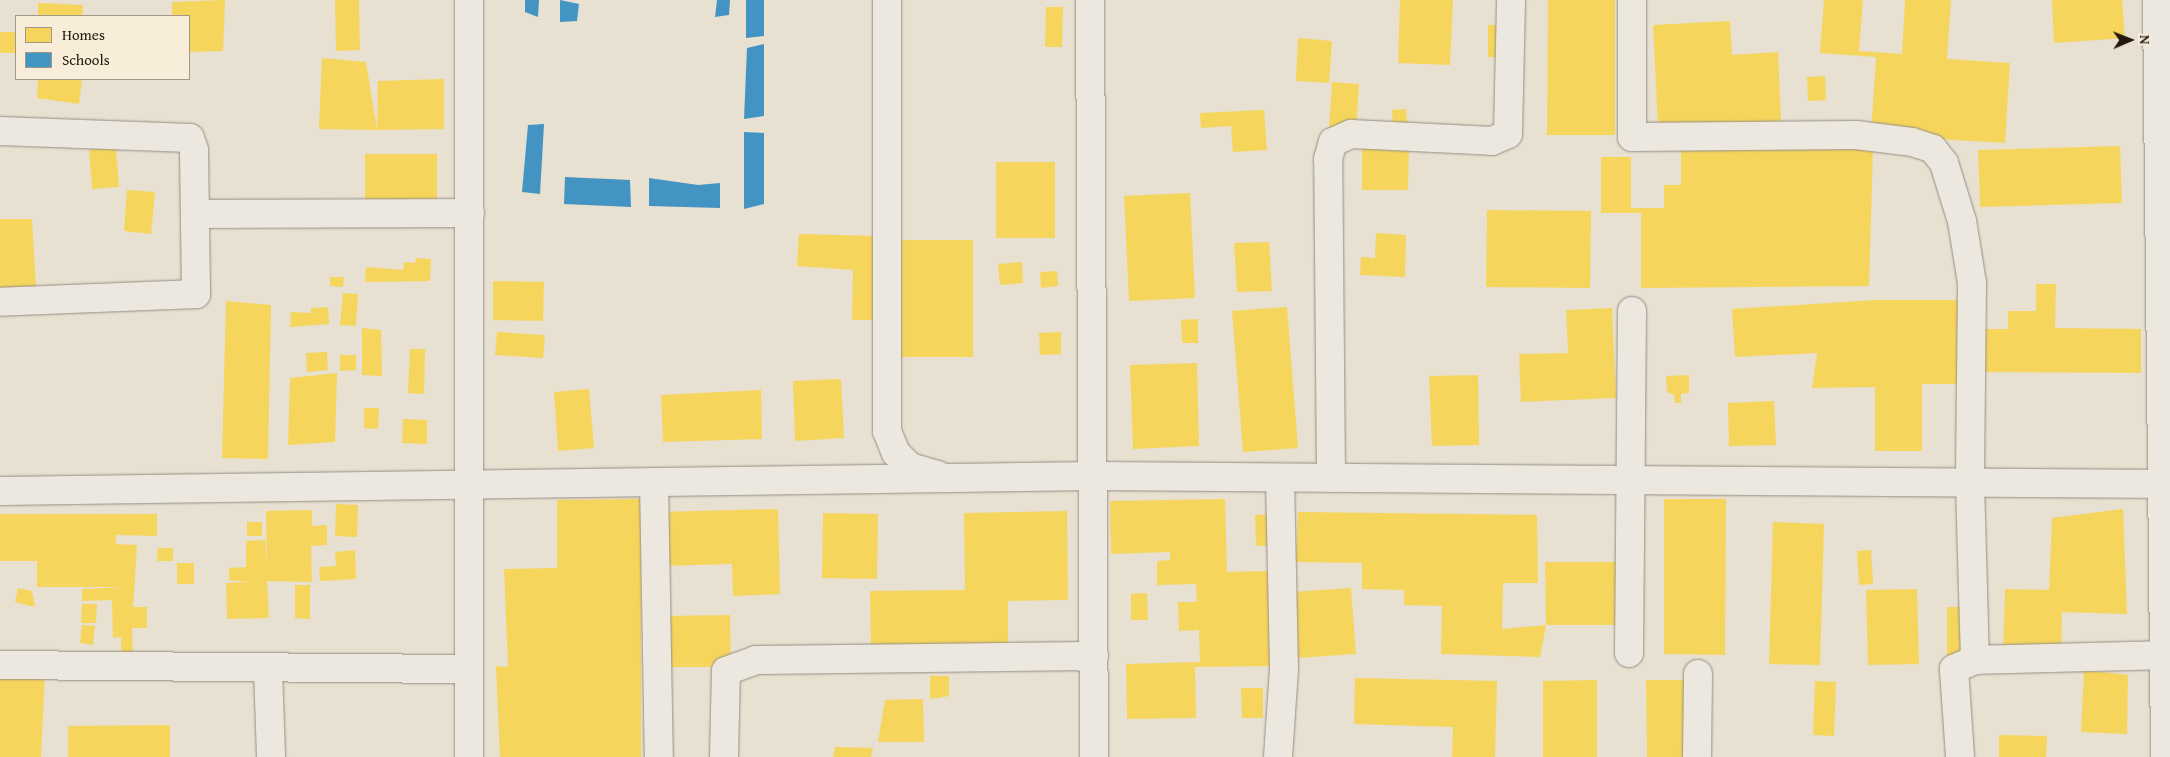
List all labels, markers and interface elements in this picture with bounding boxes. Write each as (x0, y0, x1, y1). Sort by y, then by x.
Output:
legend (15, 15, 190, 80)
north arrow (2105, 15, 2155, 65)
text: Homes (62, 24, 105, 45)
text: N (2135, 35, 2155, 45)
text: Schools (62, 49, 110, 70)

